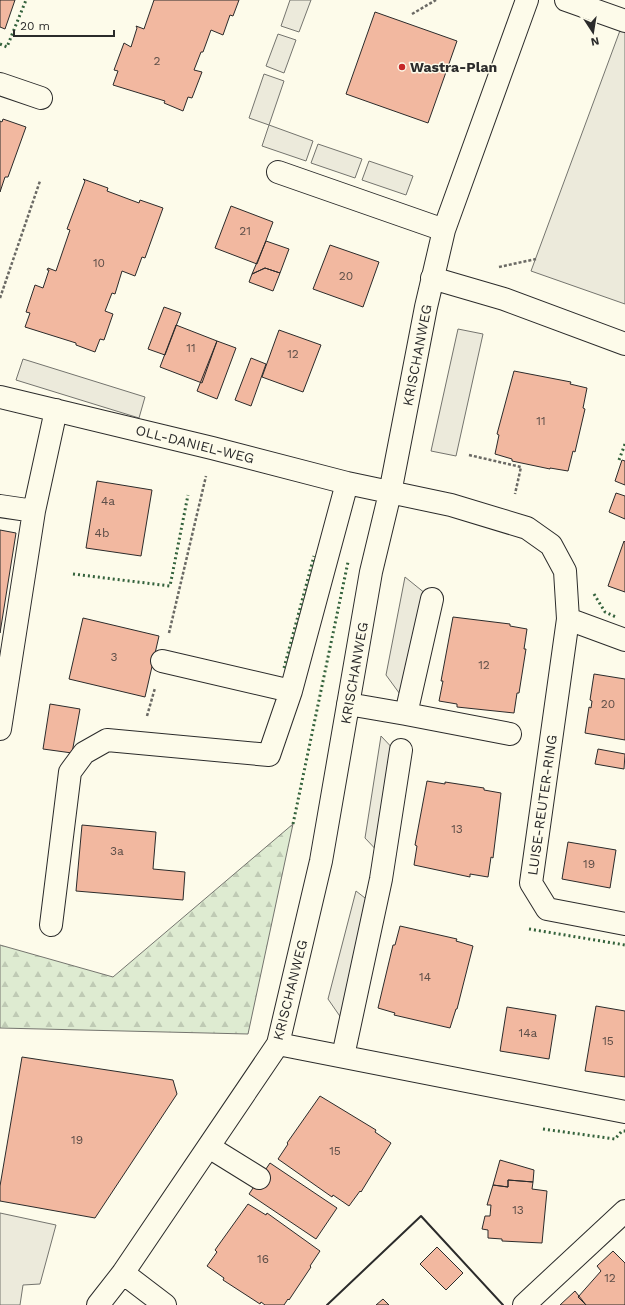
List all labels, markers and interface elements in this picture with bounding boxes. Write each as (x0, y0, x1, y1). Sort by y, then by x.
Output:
scale bar (14, 12, 114, 38)
north arrow (573, 12, 613, 52)
text: 20 m (20, 19, 50, 33)
text: N (590, 34, 600, 48)
house number: 2 (154, 54, 161, 68)
place label: Wastra-Plan (410, 59, 497, 75)
marker: Wastra-Plan (397, 62, 407, 72)
house number: 21 (239, 224, 251, 238)
house number: 10 (93, 256, 105, 270)
house number: 20 (339, 269, 353, 283)
street label: KRISCHANWEG (399, 303, 435, 407)
house number: 11 (186, 341, 196, 355)
house number: 12 (287, 347, 299, 361)
house number: 11 (536, 414, 546, 428)
street label: OLL-DANIEL-WEG (134, 422, 256, 466)
house number: 4a (101, 494, 115, 508)
house number: 4b (95, 526, 109, 540)
street label: KRISCHANWEG (337, 621, 371, 725)
house number: 3 (111, 650, 118, 664)
house number: 12 (478, 658, 490, 672)
house number: 20 (601, 697, 615, 711)
street label: LUISE-REUTER-RING (524, 734, 560, 876)
house number: 13 (451, 822, 463, 836)
house number: 3a (110, 844, 124, 858)
house number: 19 (583, 857, 595, 871)
street label: KRISCHANWEG (270, 938, 310, 1042)
house number: 14 (419, 970, 431, 984)
house number: 14a (519, 1026, 538, 1040)
house number: 15 (602, 1034, 614, 1048)
house number: 19 (71, 1133, 83, 1147)
house number: 15 (329, 1144, 341, 1158)
house number: 13 (512, 1203, 524, 1217)
house number: 16 (257, 1252, 269, 1266)
house number: 12 (604, 1271, 616, 1285)

